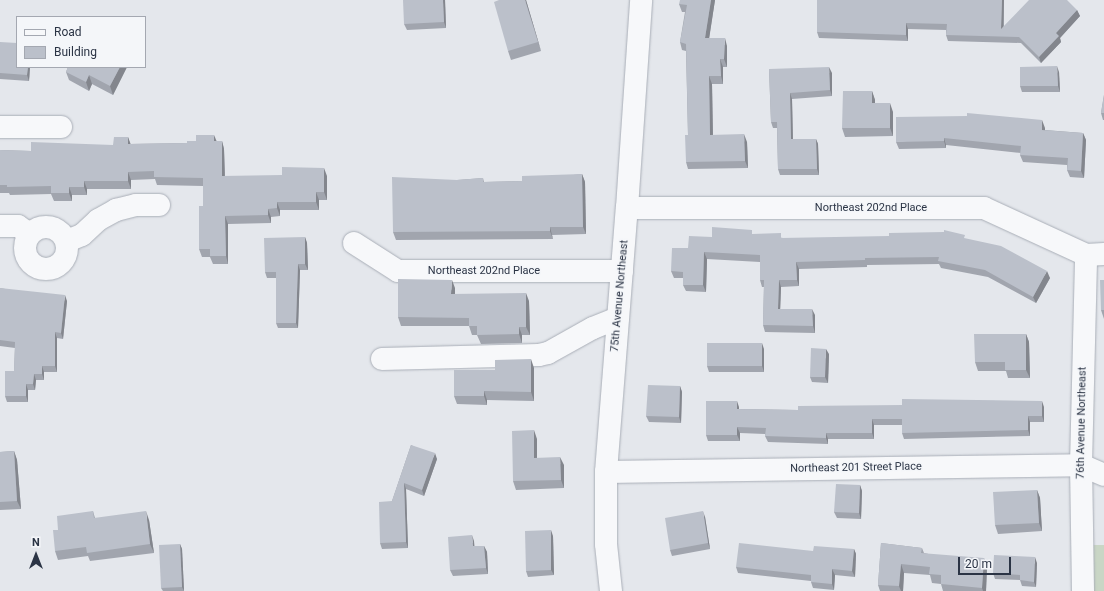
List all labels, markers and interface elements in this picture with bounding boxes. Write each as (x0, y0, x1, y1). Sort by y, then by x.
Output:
legend (16, 16, 146, 68)
text: Road (54, 25, 82, 39)
text: Building (54, 45, 97, 59)
street label: Northeast 202nd Place (815, 201, 927, 215)
street label: 75th Avenue Northeast (609, 239, 631, 353)
street label: Northeast 202nd Place (428, 264, 540, 278)
street label: 76th Avenue Northeast (1074, 367, 1090, 479)
street label: Northeast 201 Street Place (790, 460, 922, 476)
north arrow (16, 535, 56, 575)
text: N (32, 536, 40, 549)
scale bar (960, 549, 1013, 575)
text: 20 m (965, 557, 992, 571)

